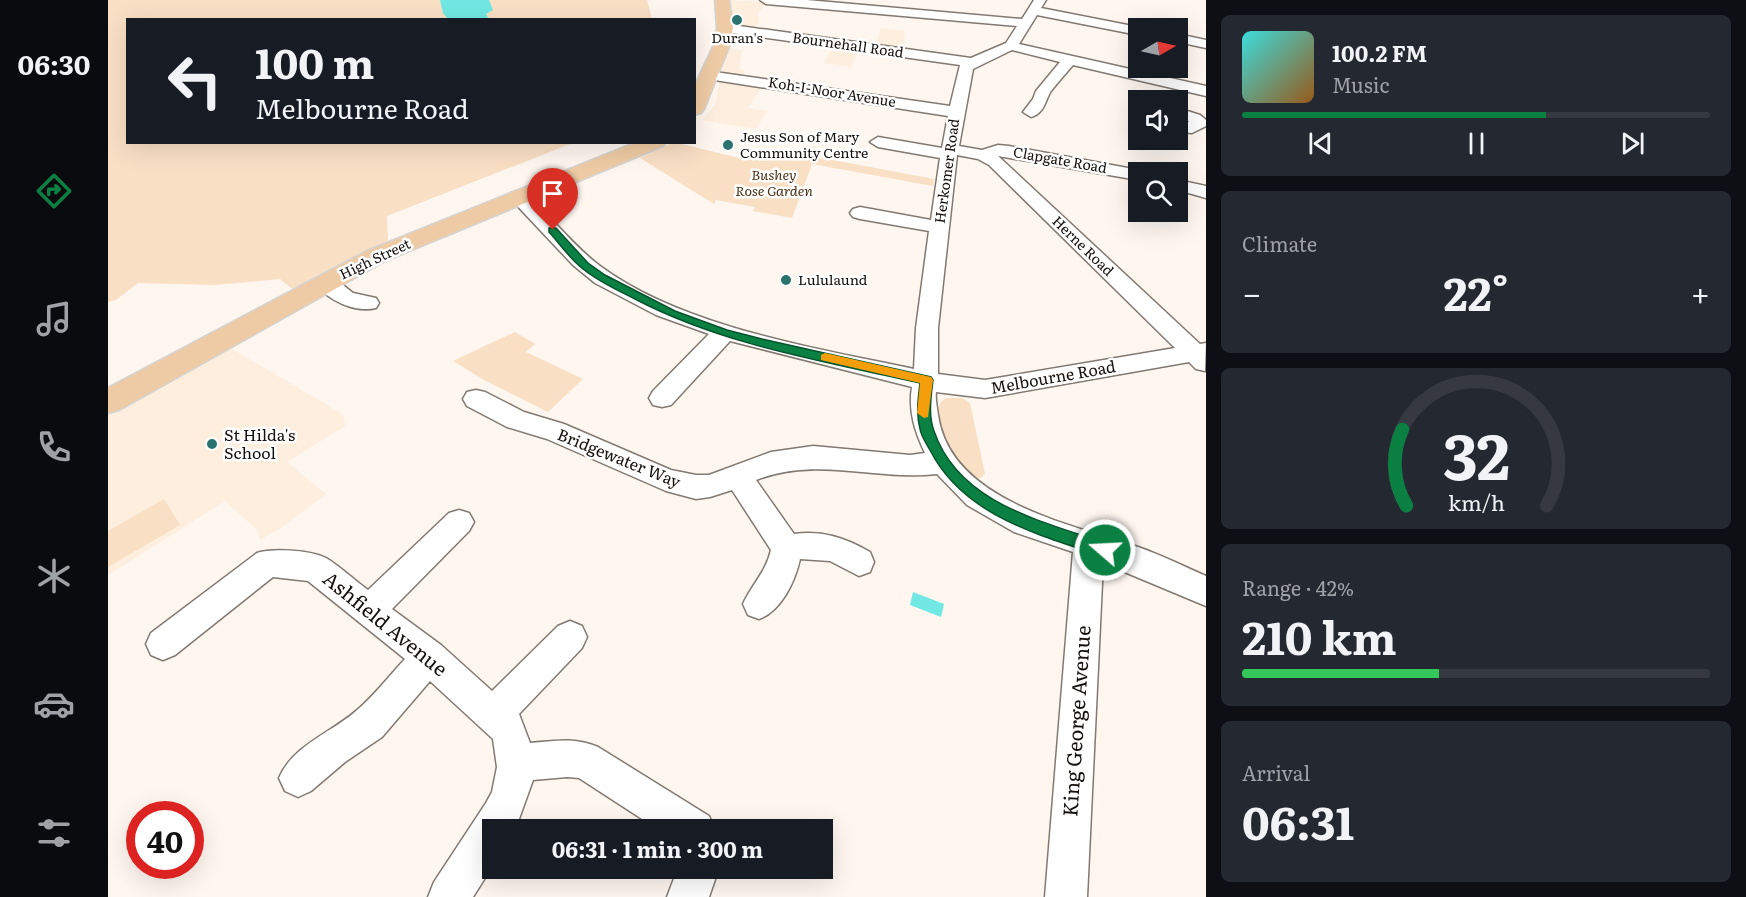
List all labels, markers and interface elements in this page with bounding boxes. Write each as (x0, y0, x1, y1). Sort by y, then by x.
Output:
marker: Duran's (730, 13, 744, 27)
north arrow (1128, 18, 1188, 78)
map controls (1128, 18, 1188, 222)
street label: Bournehall Road (791, 26, 905, 62)
place label: Duran's (711, 27, 763, 47)
text: 100 m (255, 30, 374, 92)
text: 100.2 FM (1332, 36, 1427, 69)
icon: left (156, 42, 234, 120)
text: 06:30 (18, 43, 90, 83)
text: Music (1332, 69, 1389, 99)
street label: Koh-I-Noor Avenue (767, 71, 897, 111)
text: Melbourne Road (255, 87, 469, 127)
button: sound (1128, 90, 1188, 150)
street label: Herkomer Road (929, 117, 963, 225)
place label: Jesus Son of Mary Community Centre (740, 126, 868, 162)
icon: previous (1304, 127, 1337, 160)
icon: pause (1460, 127, 1493, 160)
icon: next (1616, 127, 1649, 160)
marker: Jesus Son of Mary Community Centre (721, 138, 735, 152)
street label: Clapgate Road (1012, 141, 1109, 177)
button: search (1128, 162, 1188, 222)
park label: Bushey Rose Garden (735, 164, 813, 200)
pin (527, 168, 578, 230)
icon: directions (33, 170, 75, 212)
icon: arrive (536, 177, 569, 210)
street label: Herne Road (1048, 211, 1119, 280)
text: Climate (1242, 228, 1317, 258)
street label: High Street (336, 233, 414, 283)
text: 22° (1443, 258, 1509, 325)
text: − (1242, 267, 1261, 316)
text: + (1691, 267, 1710, 316)
place label: Lululaund (798, 269, 868, 289)
marker: Lululaund (779, 273, 793, 287)
icon: music (33, 298, 75, 340)
street label: Melbourne Road (988, 353, 1117, 399)
text: 32 (1442, 407, 1510, 499)
street label: Bridgewater Way (554, 421, 685, 493)
place label: St Hilda's School (224, 422, 295, 464)
icon: phone (33, 426, 75, 468)
marker: St Hilda's School (205, 437, 219, 451)
text: km/h (1447, 486, 1505, 518)
position arrow (1073, 518, 1137, 582)
icon: climate (33, 555, 75, 597)
street label: Ashfield Avenue (317, 563, 455, 682)
text: Range · 42% (1242, 572, 1354, 602)
text: 210 km (1242, 602, 1397, 669)
street label: King George Avenue (1053, 624, 1097, 818)
icon: car (33, 683, 75, 725)
text: Arrival (1242, 757, 1310, 787)
text: 06:31 (1242, 787, 1354, 854)
speed limit sign: 40 (126, 801, 204, 879)
icon: filters (33, 812, 75, 854)
text: 06:31 · 1 min · 300 m (552, 832, 763, 865)

